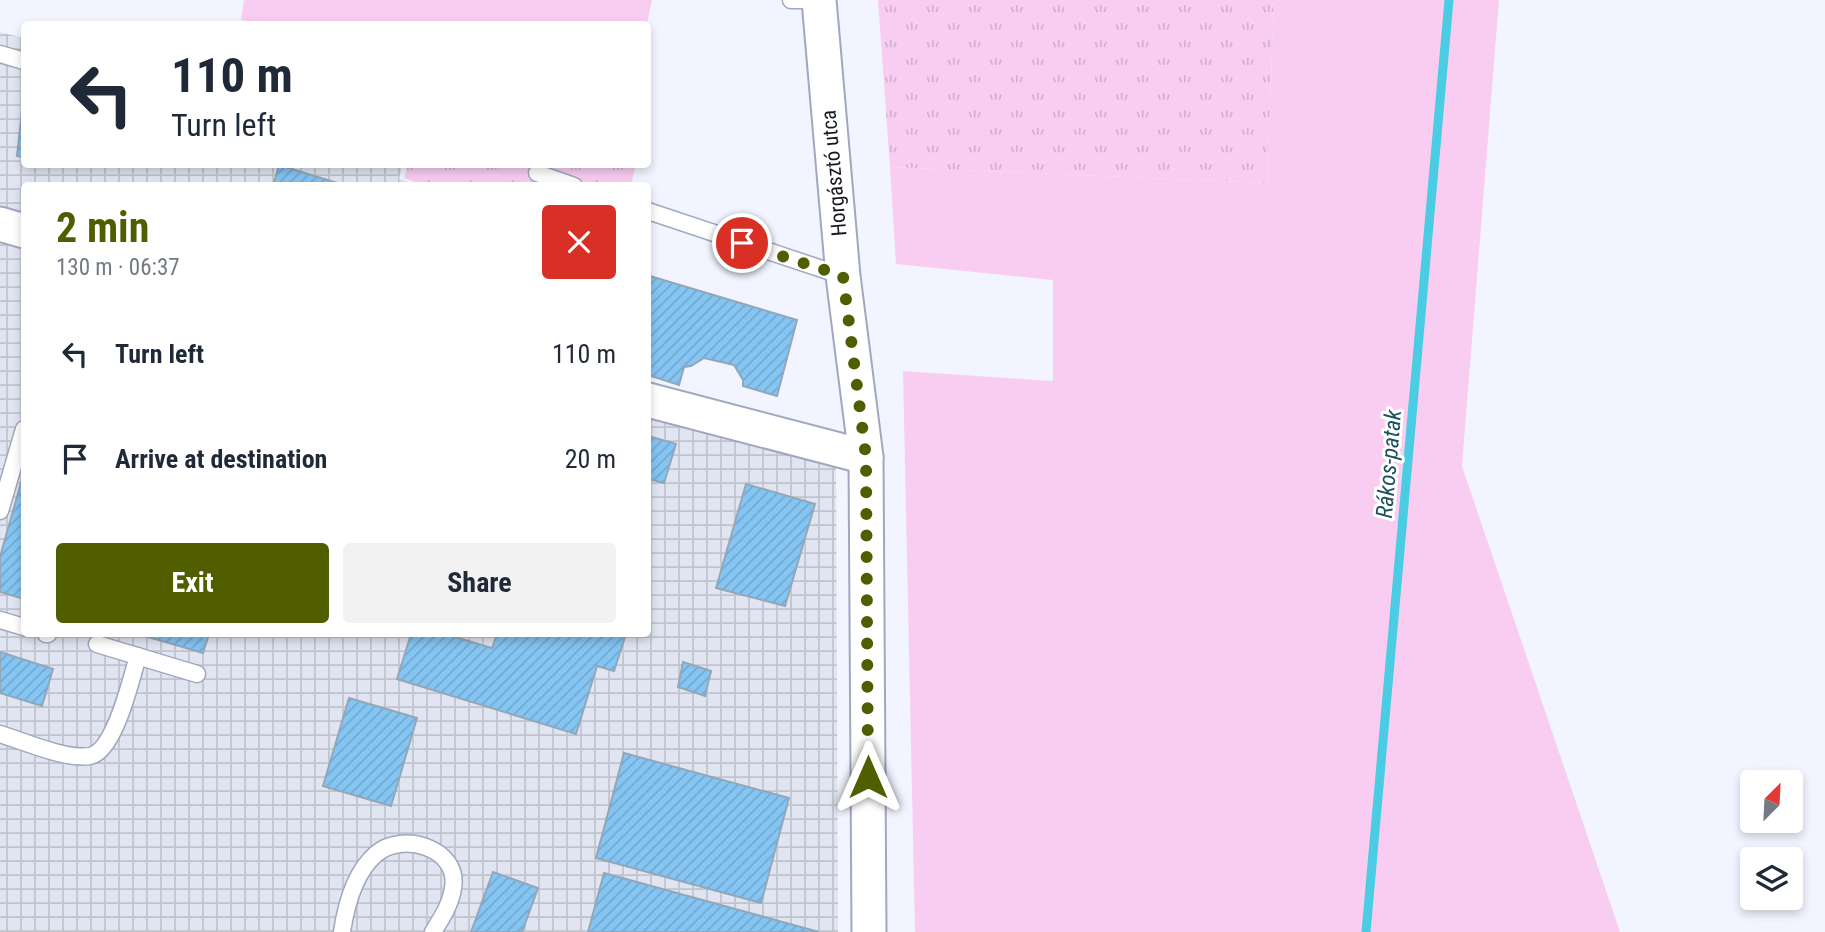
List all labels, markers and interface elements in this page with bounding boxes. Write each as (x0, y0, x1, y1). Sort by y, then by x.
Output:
text: 110 m (171, 47, 293, 104)
icon: left (56, 49, 147, 140)
text: Turn left (171, 106, 276, 144)
street label: Horgásztó utca (817, 109, 851, 237)
text: 2 min (56, 203, 149, 252)
button: close (542, 205, 616, 279)
pin (712, 213, 772, 273)
icon: arrive (723, 224, 761, 262)
text: 130 m · 06:37 (56, 254, 180, 281)
icon: left (56, 335, 94, 373)
text: Turn left (115, 339, 204, 369)
text: 110 m (552, 339, 616, 369)
water label: Rákos-patak (1371, 408, 1407, 519)
icon: arrive (56, 440, 94, 478)
text: Arrive at destination (115, 444, 327, 474)
text: 20 m (565, 444, 616, 474)
button: Exit (56, 543, 329, 623)
button: Share (343, 543, 616, 623)
position arrow (831, 740, 905, 814)
north arrow (1740, 770, 1802, 833)
map controls (1740, 770, 1803, 910)
button: layers (1740, 847, 1803, 910)

